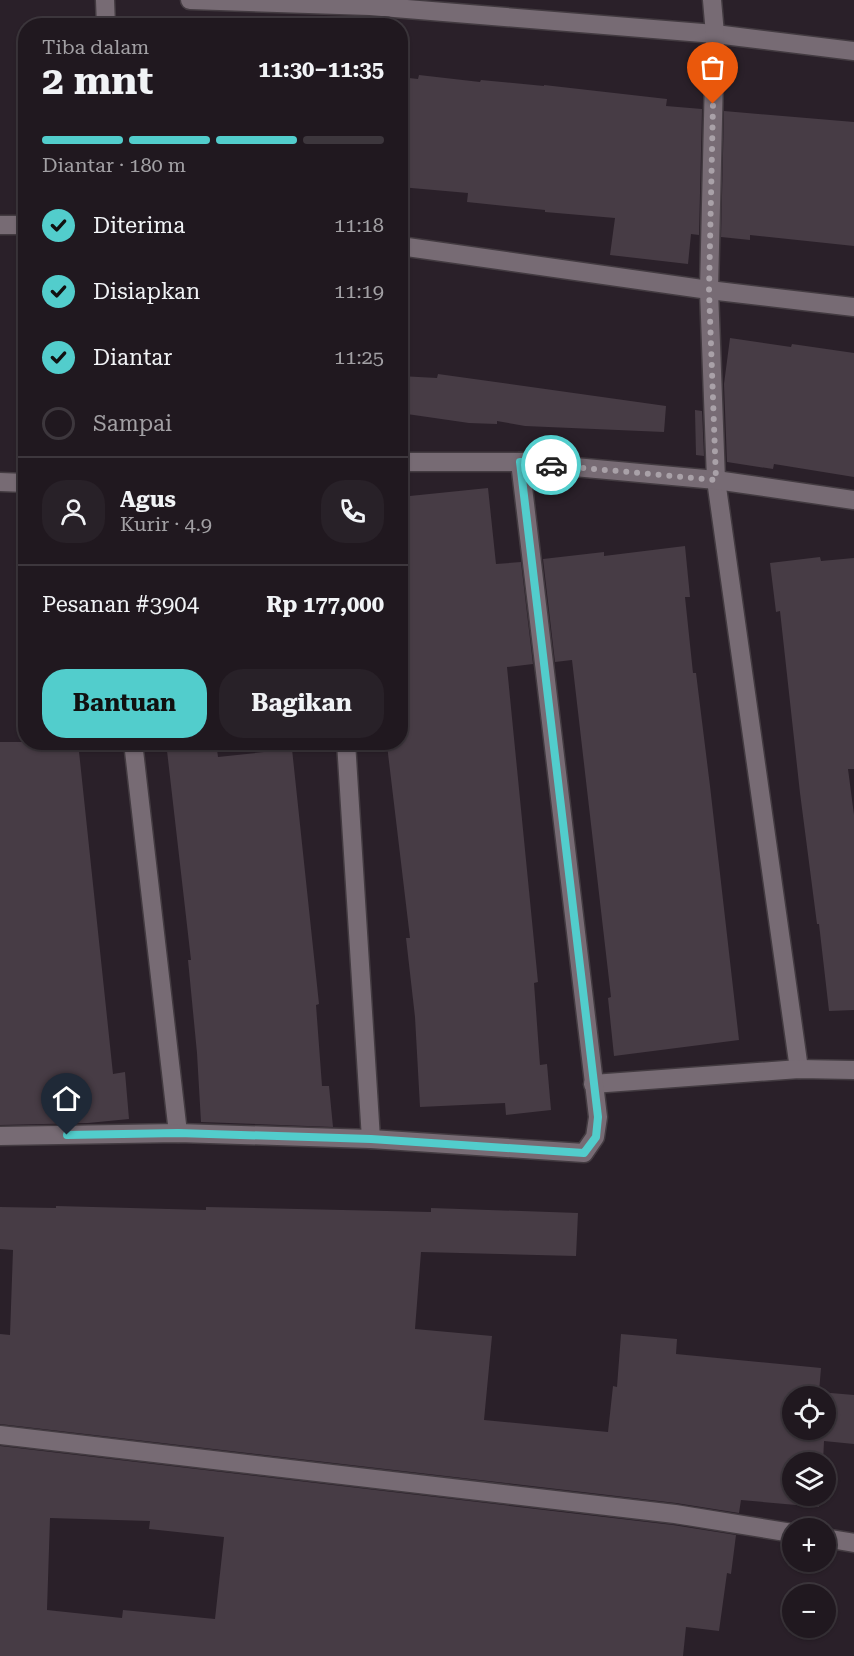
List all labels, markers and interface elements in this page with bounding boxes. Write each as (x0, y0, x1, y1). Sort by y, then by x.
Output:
text: Tiba dalam (42, 35, 149, 59)
pin (687, 42, 738, 104)
icon: bag (696, 51, 729, 84)
text: 11:30–11:35 (258, 57, 384, 82)
text: 2 mnt (42, 58, 153, 104)
text: Diantar · 180 m (42, 153, 186, 177)
icon: check (42, 209, 75, 242)
text: Diterima (93, 213, 185, 238)
text: 11:18 (334, 213, 384, 237)
icon: check (42, 275, 75, 308)
text: Disiapkan (93, 279, 200, 304)
text: 11:19 (334, 279, 384, 303)
icon: check (42, 341, 75, 374)
text: Diantar (93, 345, 172, 370)
text: 11:25 (334, 345, 384, 369)
text: Sampai (93, 411, 172, 436)
courier (521, 435, 581, 495)
icon: car (535, 449, 568, 482)
button: person (42, 480, 105, 543)
button: phone (321, 480, 384, 543)
text: Agus (120, 487, 176, 512)
text: Kurir · 4.9 (120, 512, 212, 536)
text: Pesanan #3904 (42, 592, 199, 617)
text: Rp 177,000 (266, 592, 384, 617)
button: Bantuan (42, 669, 207, 738)
button: Bagikan (219, 669, 384, 738)
pin (41, 1073, 92, 1135)
icon: home (50, 1082, 83, 1115)
map controls (782, 1386, 836, 1638)
button: locate (782, 1386, 836, 1440)
button: layers (782, 1452, 836, 1506)
button: + (782, 1518, 836, 1572)
button: − (782, 1584, 836, 1638)

